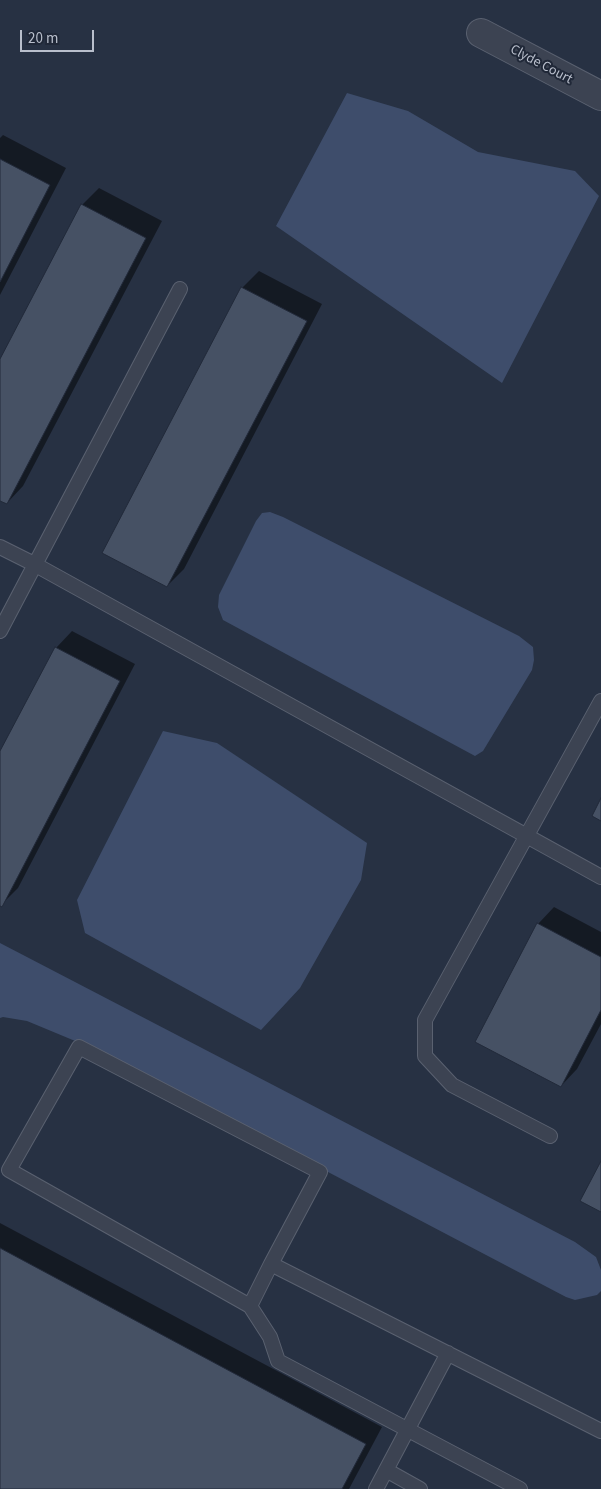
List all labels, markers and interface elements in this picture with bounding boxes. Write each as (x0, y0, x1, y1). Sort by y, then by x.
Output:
scale bar (22, 20, 96, 52)
text: 20 m (28, 28, 58, 49)
street label: Clyde Court (507, 42, 575, 88)

